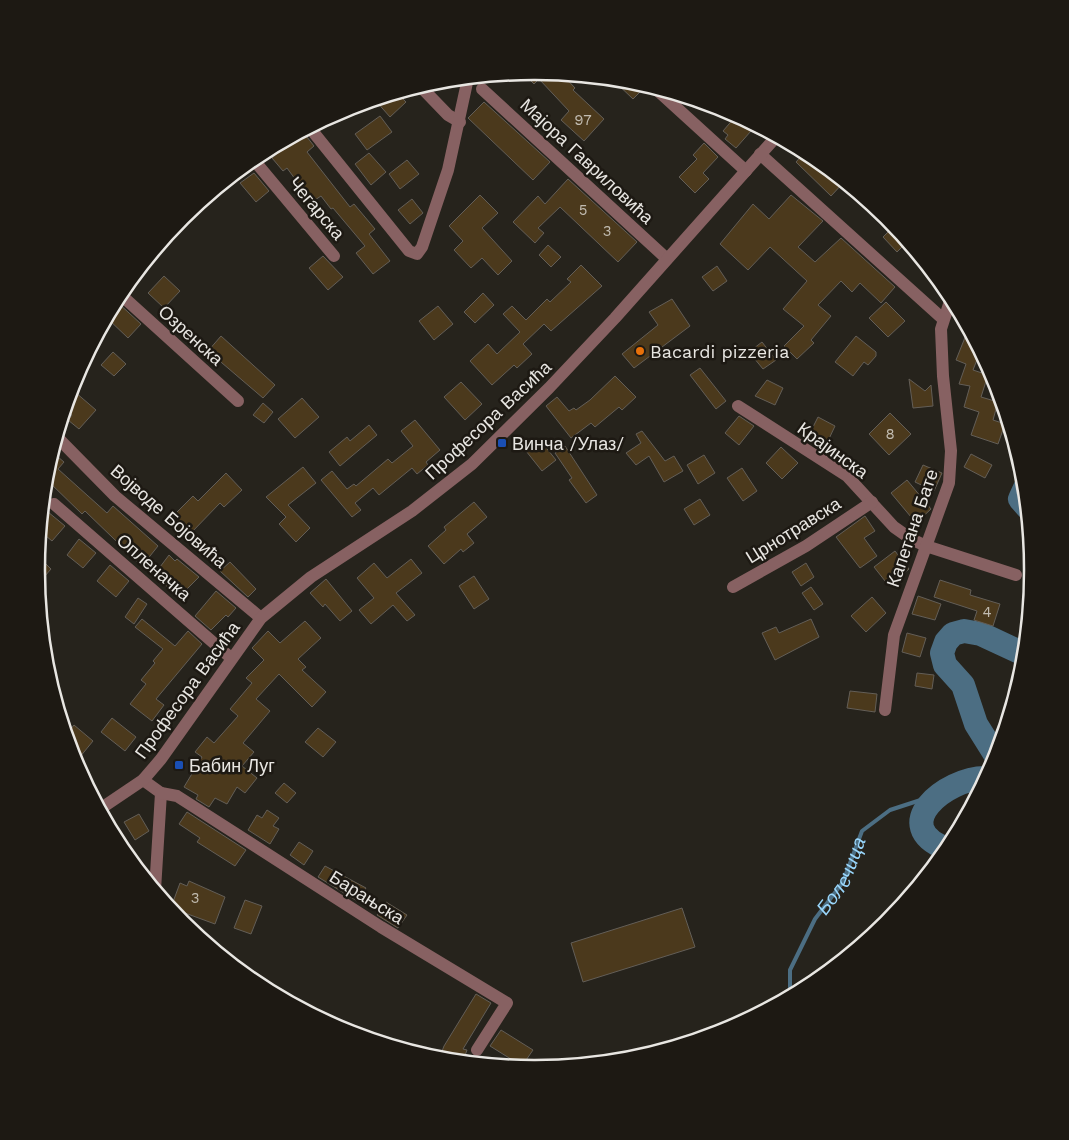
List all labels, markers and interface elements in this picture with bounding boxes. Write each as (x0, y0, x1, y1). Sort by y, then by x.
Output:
street label: Мајора Гавриловића (516, 94, 659, 229)
house number: 97 (574, 111, 592, 129)
street label: Чегарска (285, 172, 350, 244)
house number: 5 (579, 201, 587, 219)
house number: 3 (603, 222, 611, 240)
street label: Озренска (154, 301, 228, 370)
place label: Bacardi pizzeria (650, 341, 789, 362)
marker: Bacardi pizzeria (634, 345, 646, 357)
street label: Професора Васића (421, 356, 556, 484)
street label: Крајинска (794, 417, 873, 483)
house number: 8 (885, 425, 895, 443)
place label: Винча /Улаз/ (512, 433, 624, 454)
marker: Винча /Улаз/ (496, 437, 508, 449)
street label: Војводе Бојовића (107, 460, 232, 573)
street label: Капетана Бате (882, 466, 942, 590)
street label: Црнотравска (742, 492, 845, 567)
street label: Опленачка (113, 529, 196, 606)
house number: 4 (982, 603, 992, 621)
street label: Професора Васића (130, 617, 244, 763)
place label: Бабин Луг (189, 755, 275, 776)
marker: Бабин Луг (173, 759, 185, 771)
water label: Болечица (811, 834, 870, 919)
street label: Барањска (326, 866, 409, 929)
house number: 3 (191, 889, 199, 907)

